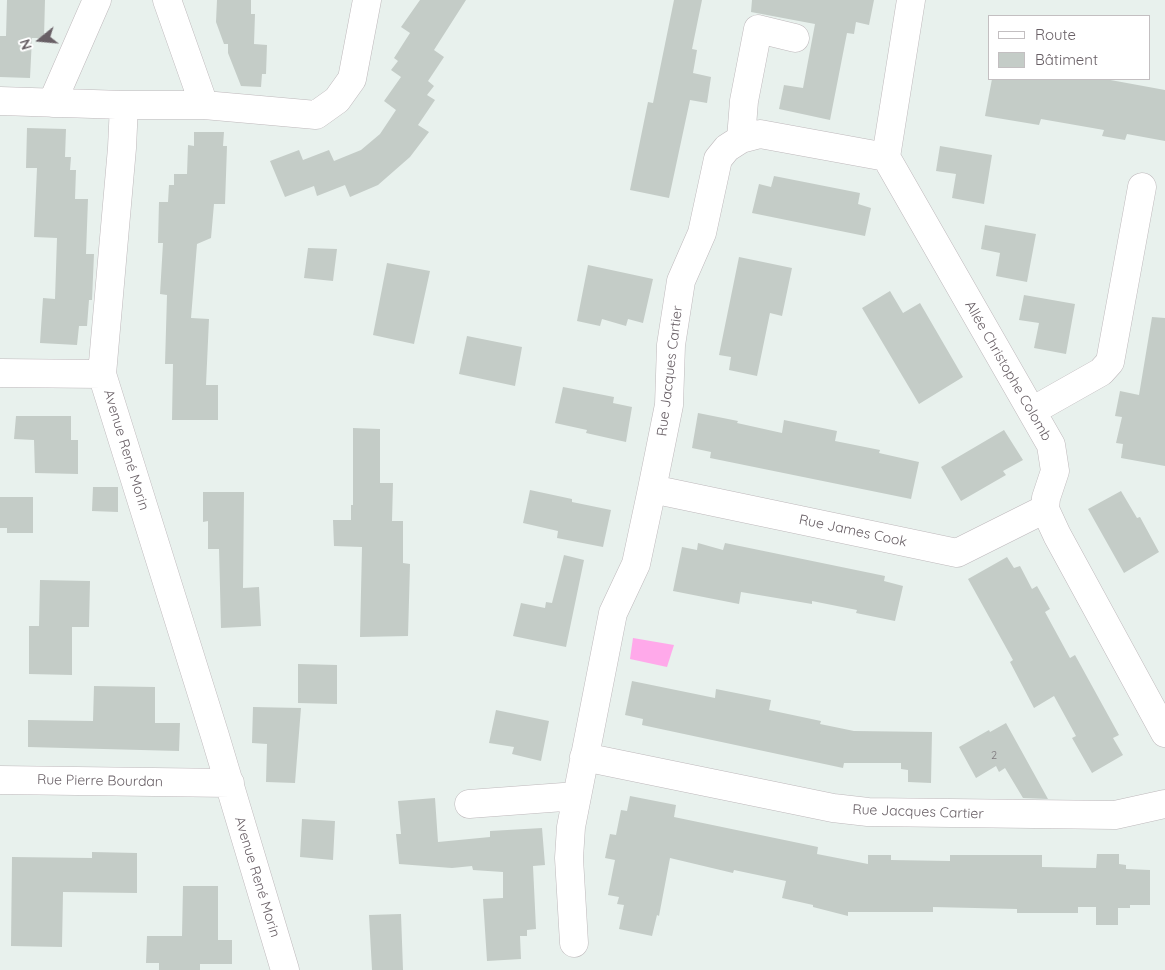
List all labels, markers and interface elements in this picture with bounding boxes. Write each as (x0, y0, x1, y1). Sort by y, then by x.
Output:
north arrow (15, 15, 65, 65)
legend (988, 15, 1150, 80)
text: Route (1035, 25, 1076, 44)
text: N (16, 37, 36, 52)
text: Bâtiment (1035, 50, 1098, 69)
street label: Allée Christophe Colomb (961, 298, 1055, 444)
street label: Rue Jacques Cartier (654, 305, 686, 437)
street label: Avenue René Morin (100, 388, 152, 512)
street label: Rue James Cook (797, 511, 909, 551)
house number: 2 (991, 749, 997, 763)
street label: Rue Pierre Bourdan (37, 772, 163, 790)
street label: Rue Jacques Cartier (852, 801, 984, 823)
street label: Avenue René Morin (231, 815, 283, 939)

